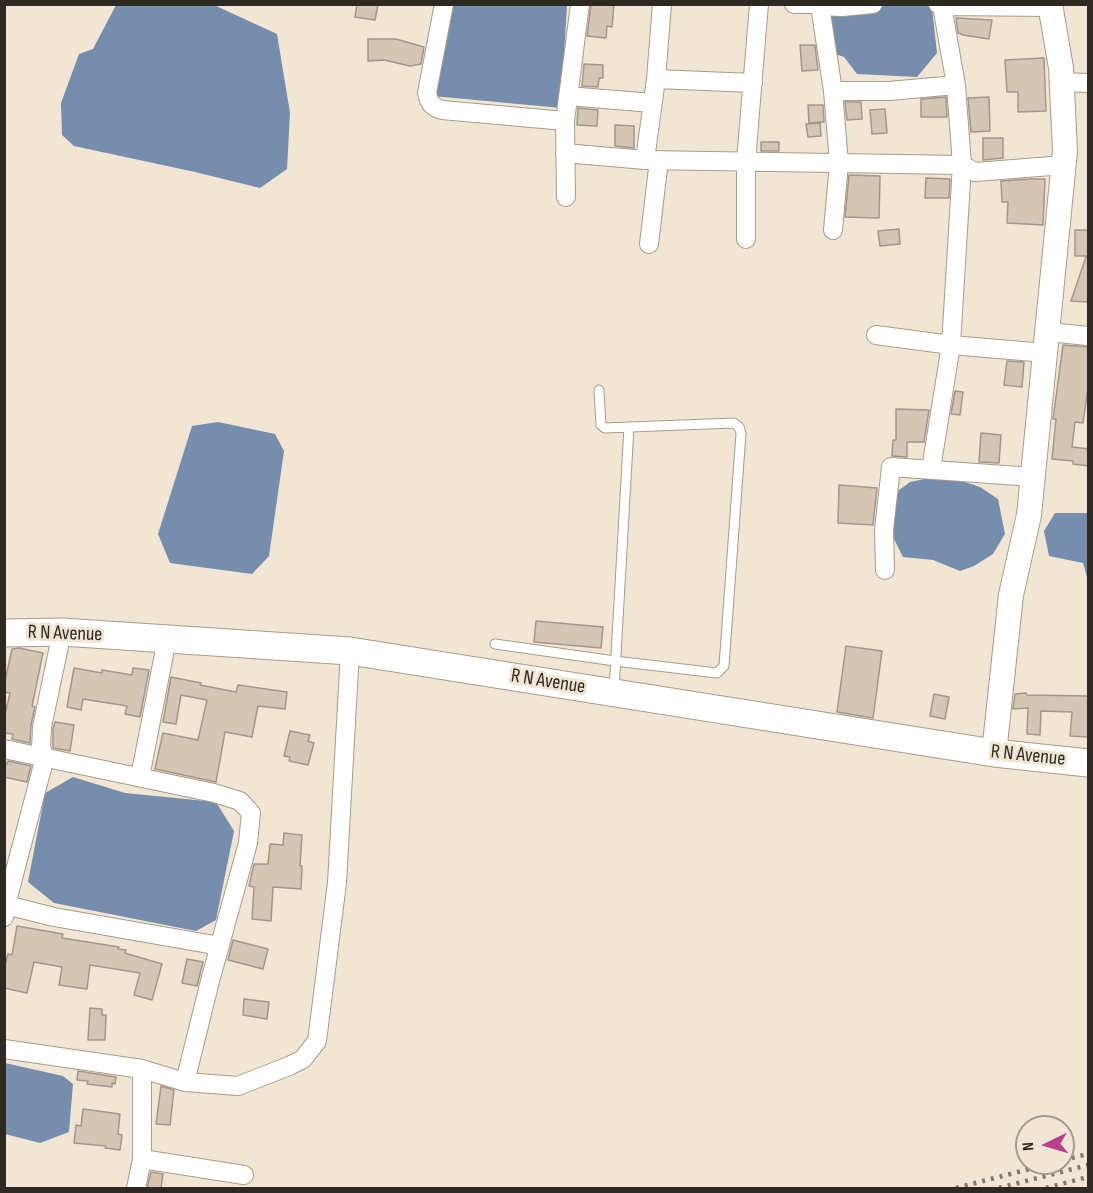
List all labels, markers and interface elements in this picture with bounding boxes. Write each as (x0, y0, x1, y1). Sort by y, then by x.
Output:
street label: R N Avenue (27, 621, 103, 647)
street label: R N Avenue (509, 664, 587, 700)
street label: R N Avenue (990, 740, 1066, 772)
north arrow (1015, 1115, 1075, 1175)
text: N (1019, 1141, 1038, 1152)

